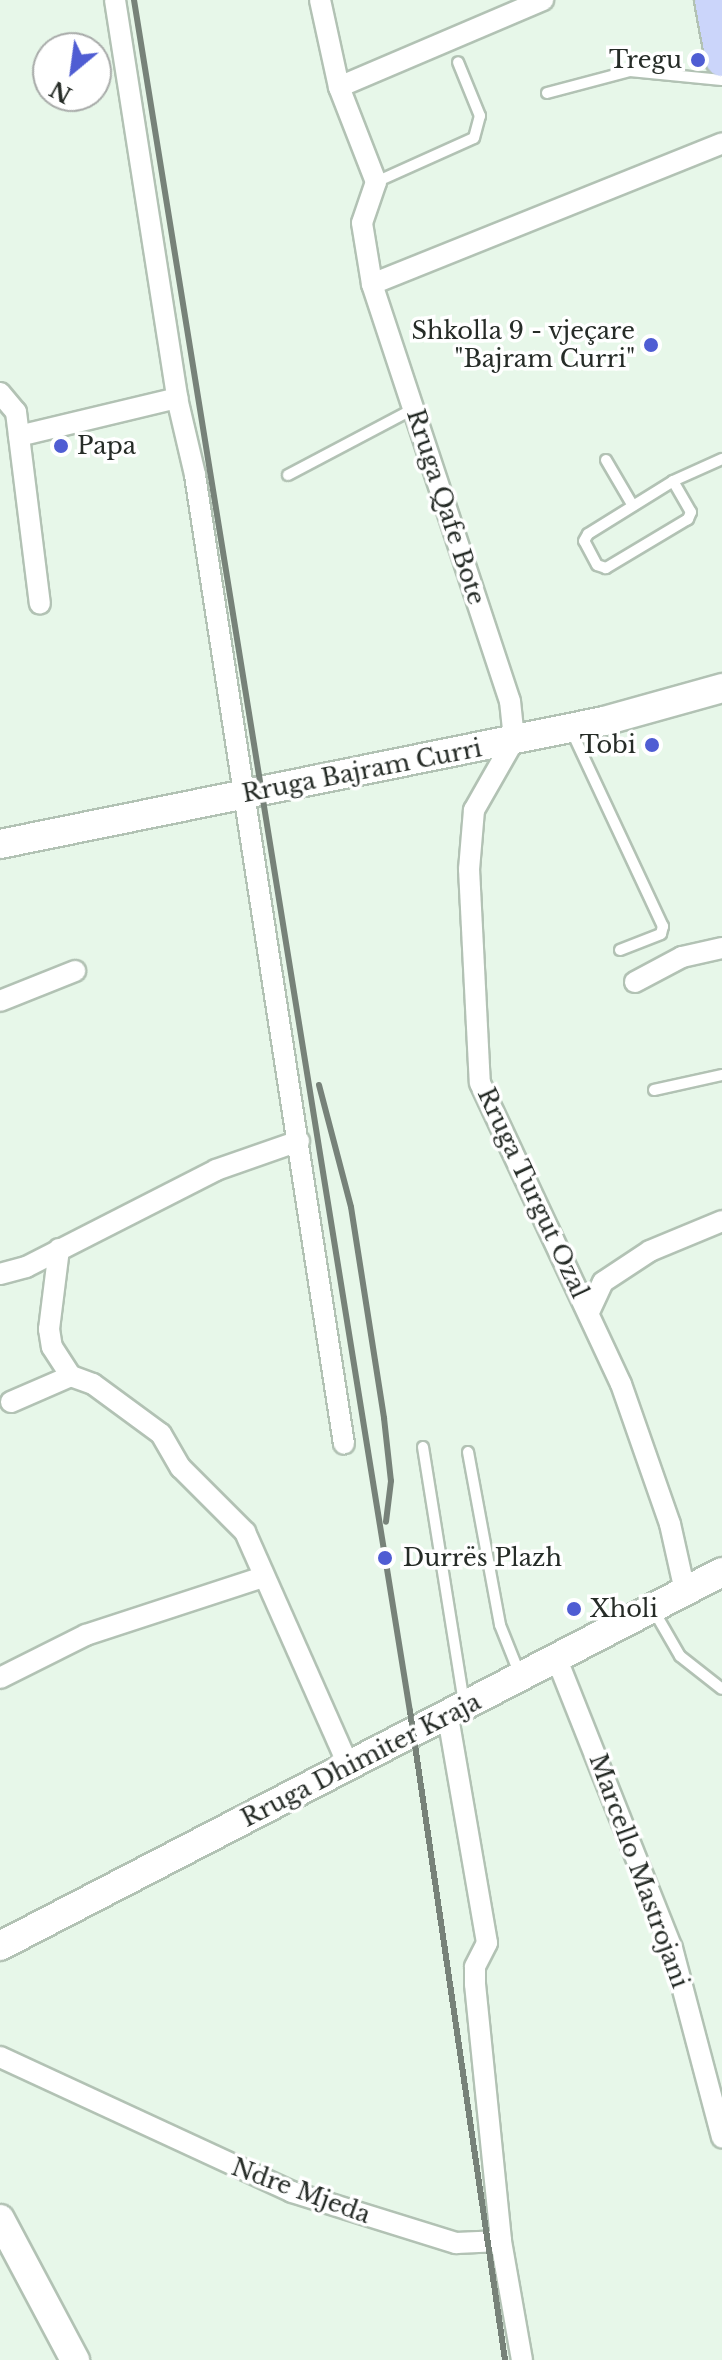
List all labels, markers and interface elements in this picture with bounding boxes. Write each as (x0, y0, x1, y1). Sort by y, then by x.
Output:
north arrow (32, 32, 112, 112)
place label: Tregu (609, 46, 682, 74)
marker: Tregu (689, 51, 707, 69)
text: N (46, 75, 77, 109)
place label: Shkolla 9 - vjeçare "Bajram Curri" (411, 317, 635, 373)
marker: Shkolla 9 - vjeçare "Bajram Curri" (642, 336, 660, 354)
street label: Rruga Qafe Bote (401, 406, 491, 608)
place label: Papa (77, 432, 136, 460)
marker: Papa (52, 437, 70, 455)
place label: Tobi (580, 731, 636, 759)
street label: Rruga Bajram Curri (240, 734, 484, 808)
marker: Tobi (643, 736, 661, 754)
street label: Rruga Turgut Ozal (471, 1083, 595, 1303)
place label: Durrës Plazh (403, 1544, 562, 1572)
marker: Durrës Plazh (374, 1547, 396, 1569)
place label: Xholi (590, 1595, 658, 1623)
marker: Xholi (565, 1600, 583, 1618)
street label: Rruga Dhimiter Kraja (236, 1687, 486, 1833)
street label: Marcello Mastrojani (583, 1750, 695, 1992)
street label: Ndre Mjeda (228, 2153, 374, 2229)

